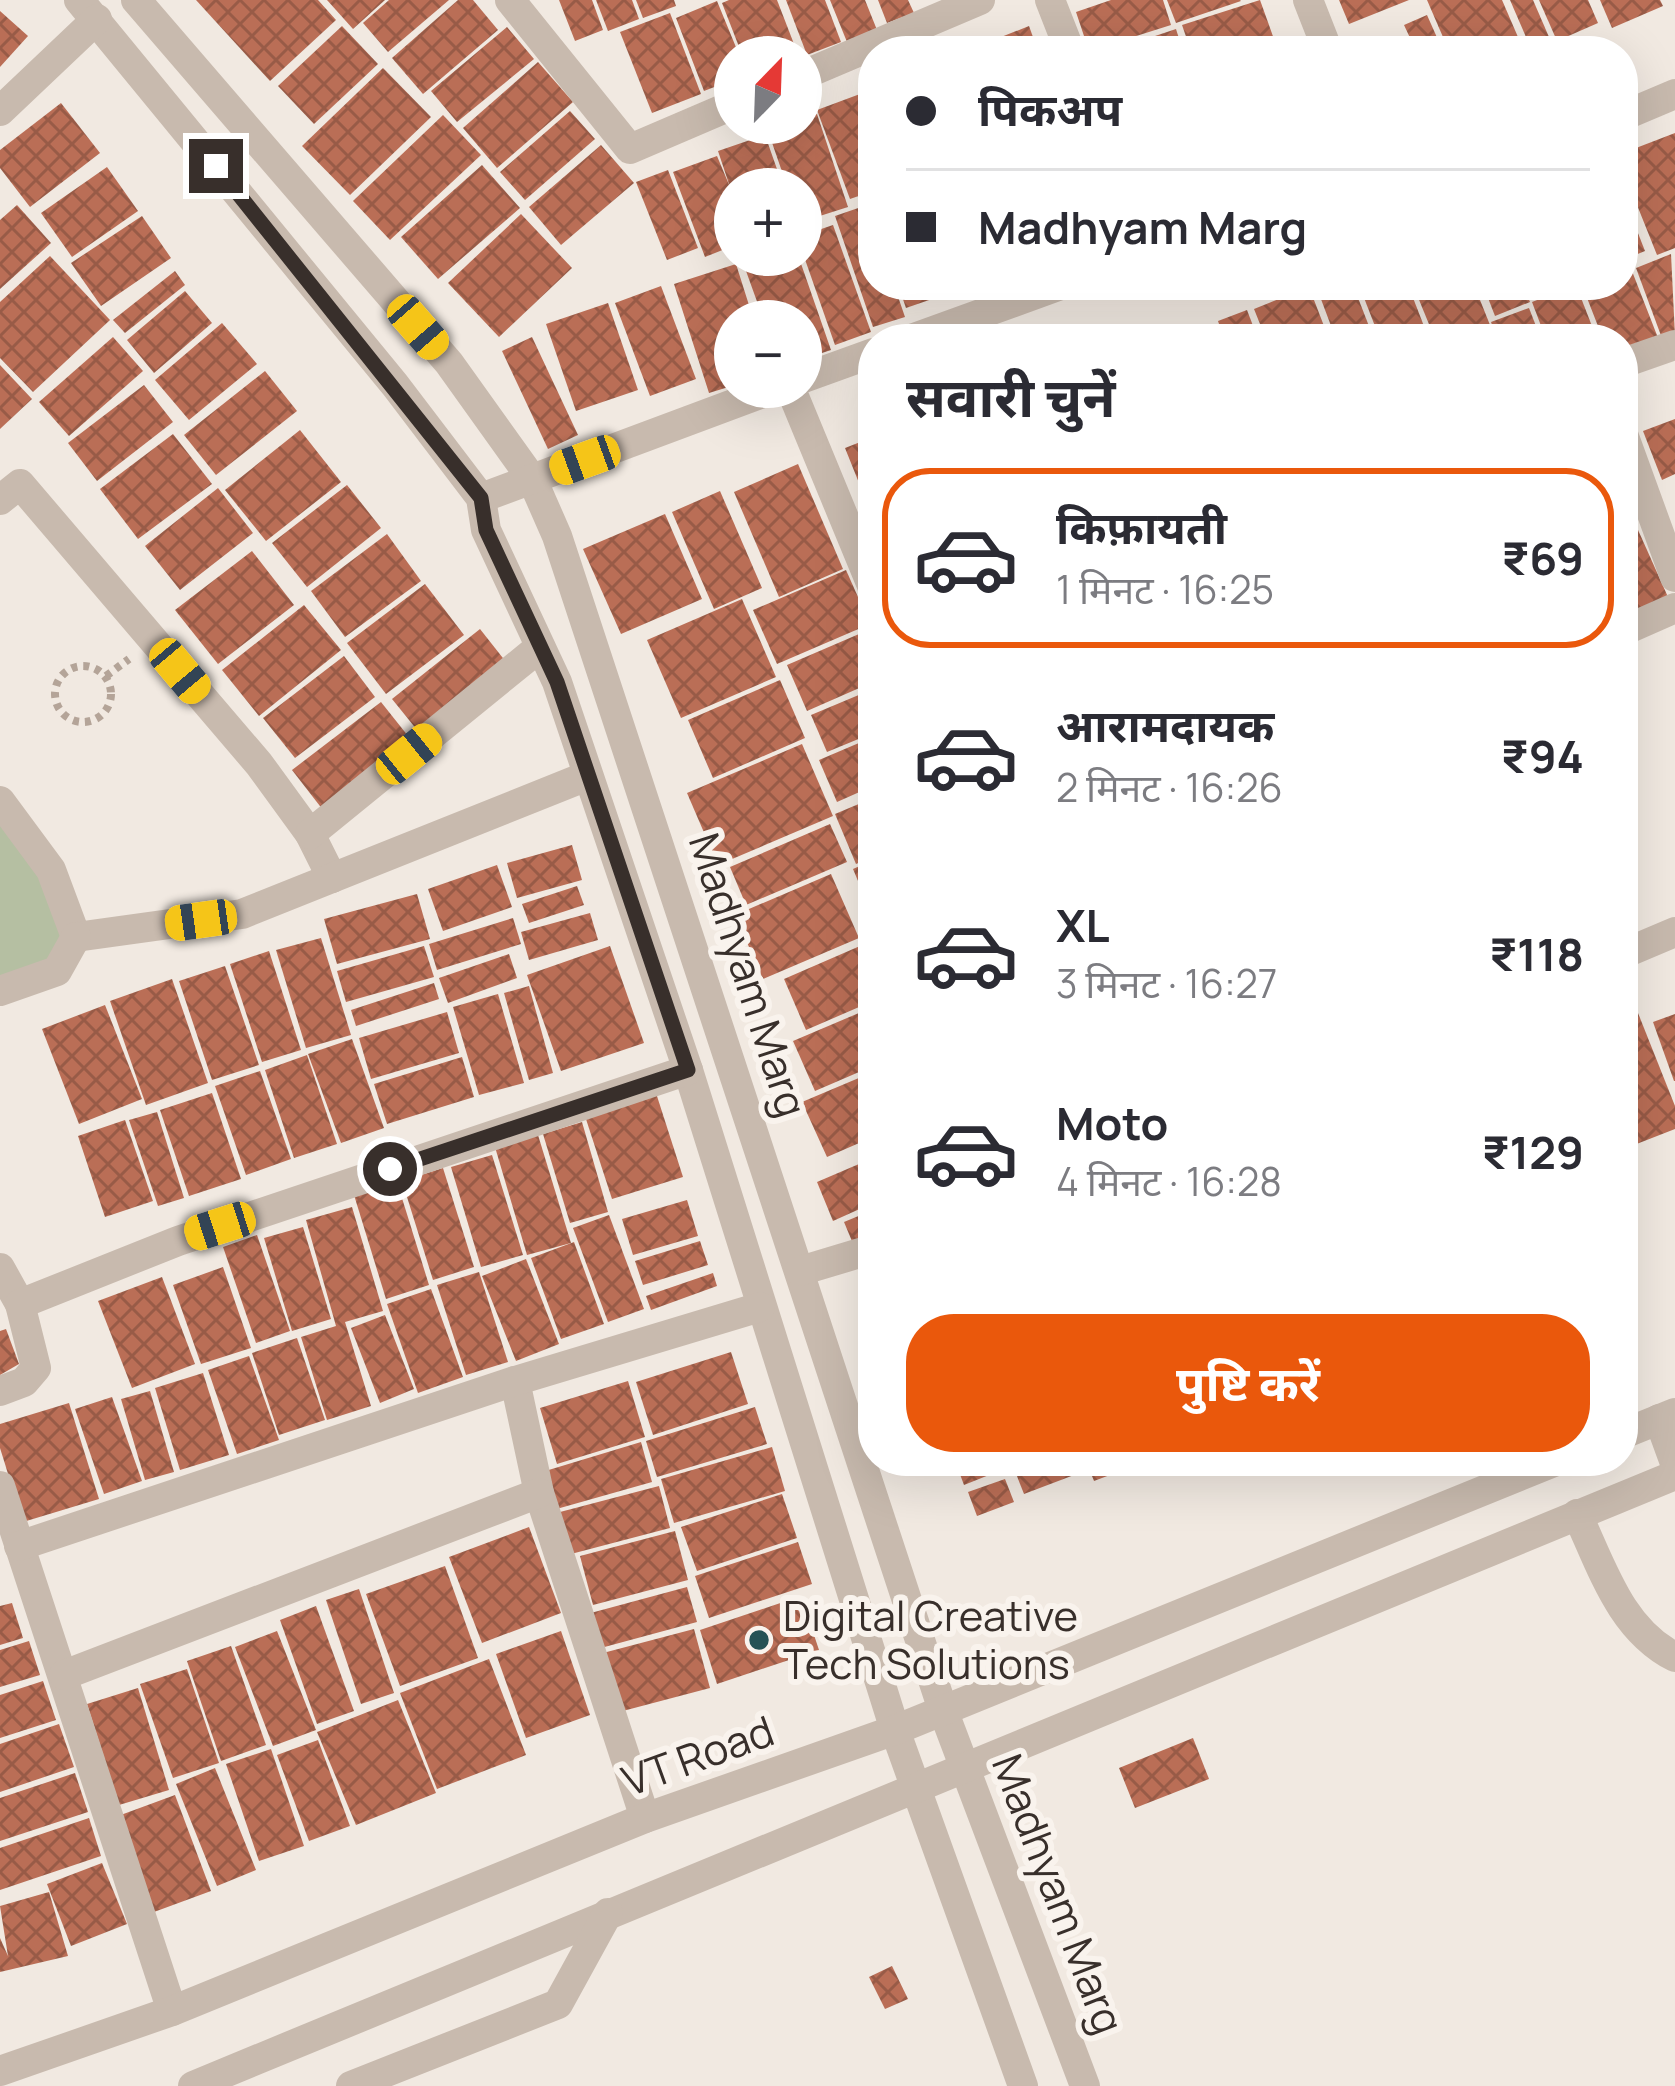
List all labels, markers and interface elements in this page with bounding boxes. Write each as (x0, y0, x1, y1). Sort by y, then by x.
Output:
north arrow (714, 36, 822, 144)
map controls (714, 36, 822, 408)
text: पिकअप (978, 78, 1122, 140)
route end (189, 139, 243, 193)
button: + (714, 168, 822, 276)
text: Madhyam Marg (978, 196, 1307, 258)
car (381, 288, 455, 366)
button: − (714, 300, 822, 408)
text: सवारी चुनें (906, 359, 1115, 433)
car (545, 431, 625, 489)
text: किफ़ायती (1056, 496, 1227, 558)
icon: car (912, 504, 1020, 612)
text: ₹69 (1501, 527, 1584, 589)
text: 1 मिनट · 16:25 (1056, 562, 1274, 616)
car (143, 632, 217, 710)
text: आरामदायक (1056, 694, 1274, 756)
icon: car (912, 702, 1020, 810)
car (370, 717, 448, 791)
text: ₹94 (1501, 725, 1584, 787)
text: 2 मिनट · 16:26 (1056, 760, 1283, 814)
street label: Madhyam Marg (676, 825, 822, 1124)
text: XL (1056, 894, 1110, 956)
car (163, 897, 239, 943)
icon: car (912, 900, 1020, 1008)
text: ₹118 (1489, 923, 1584, 985)
text: 3 मिनट · 16:27 (1056, 956, 1277, 1010)
text: Moto (1056, 1092, 1168, 1154)
icon: car (912, 1098, 1020, 1206)
text: ₹129 (1482, 1121, 1584, 1183)
route start (363, 1142, 417, 1196)
text: 4 मिनट · 16:28 (1056, 1154, 1282, 1208)
car (180, 1198, 260, 1254)
button: पुष्टि करें (906, 1314, 1590, 1452)
place label: Digital Creative Tech Solutions (783, 1586, 1078, 1692)
marker: Digital Creative Tech Solutions (746, 1627, 772, 1653)
street label: VT Road (614, 1701, 781, 1809)
street label: Madhyam Marg (979, 1746, 1139, 2042)

